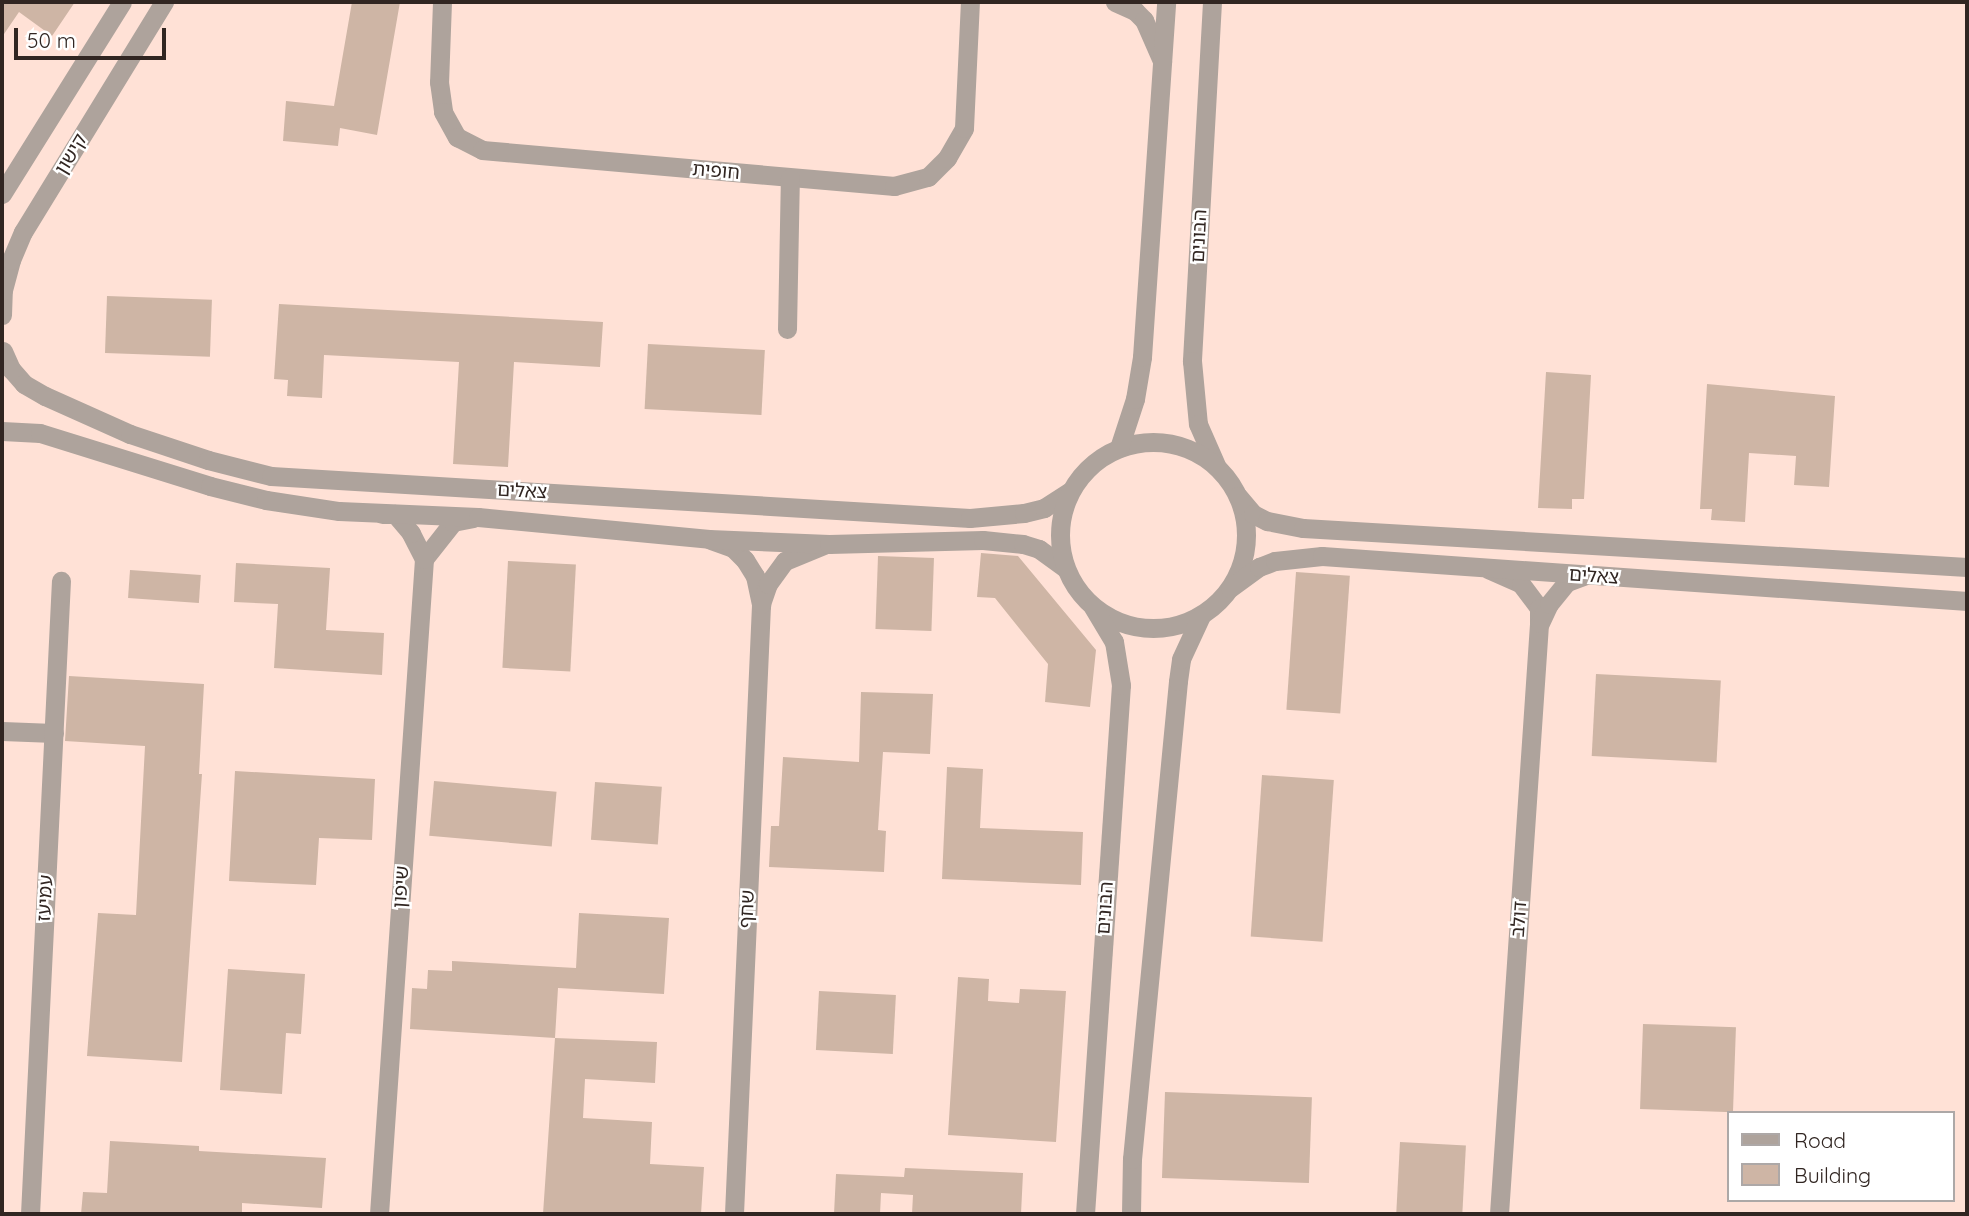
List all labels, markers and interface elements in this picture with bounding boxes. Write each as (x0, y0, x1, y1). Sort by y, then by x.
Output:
scale bar (18, 14, 170, 58)
text: 50 m (27, 27, 76, 53)
street label: קישון (50, 130, 92, 178)
street label: חופית (691, 158, 741, 184)
street label: הבונים (1186, 209, 1212, 263)
street label: צאלים (496, 478, 548, 504)
street label: צאלים (1568, 563, 1620, 589)
street label: שיפון (388, 865, 414, 909)
street label: עמיעז (32, 874, 58, 922)
street label: הבונים (1092, 881, 1118, 935)
street label: שחף (735, 889, 759, 929)
street label: דולב (1506, 900, 1532, 938)
legend (1728, 1111, 1955, 1202)
text: Road (1794, 1127, 1846, 1153)
text: Building (1794, 1162, 1871, 1188)

